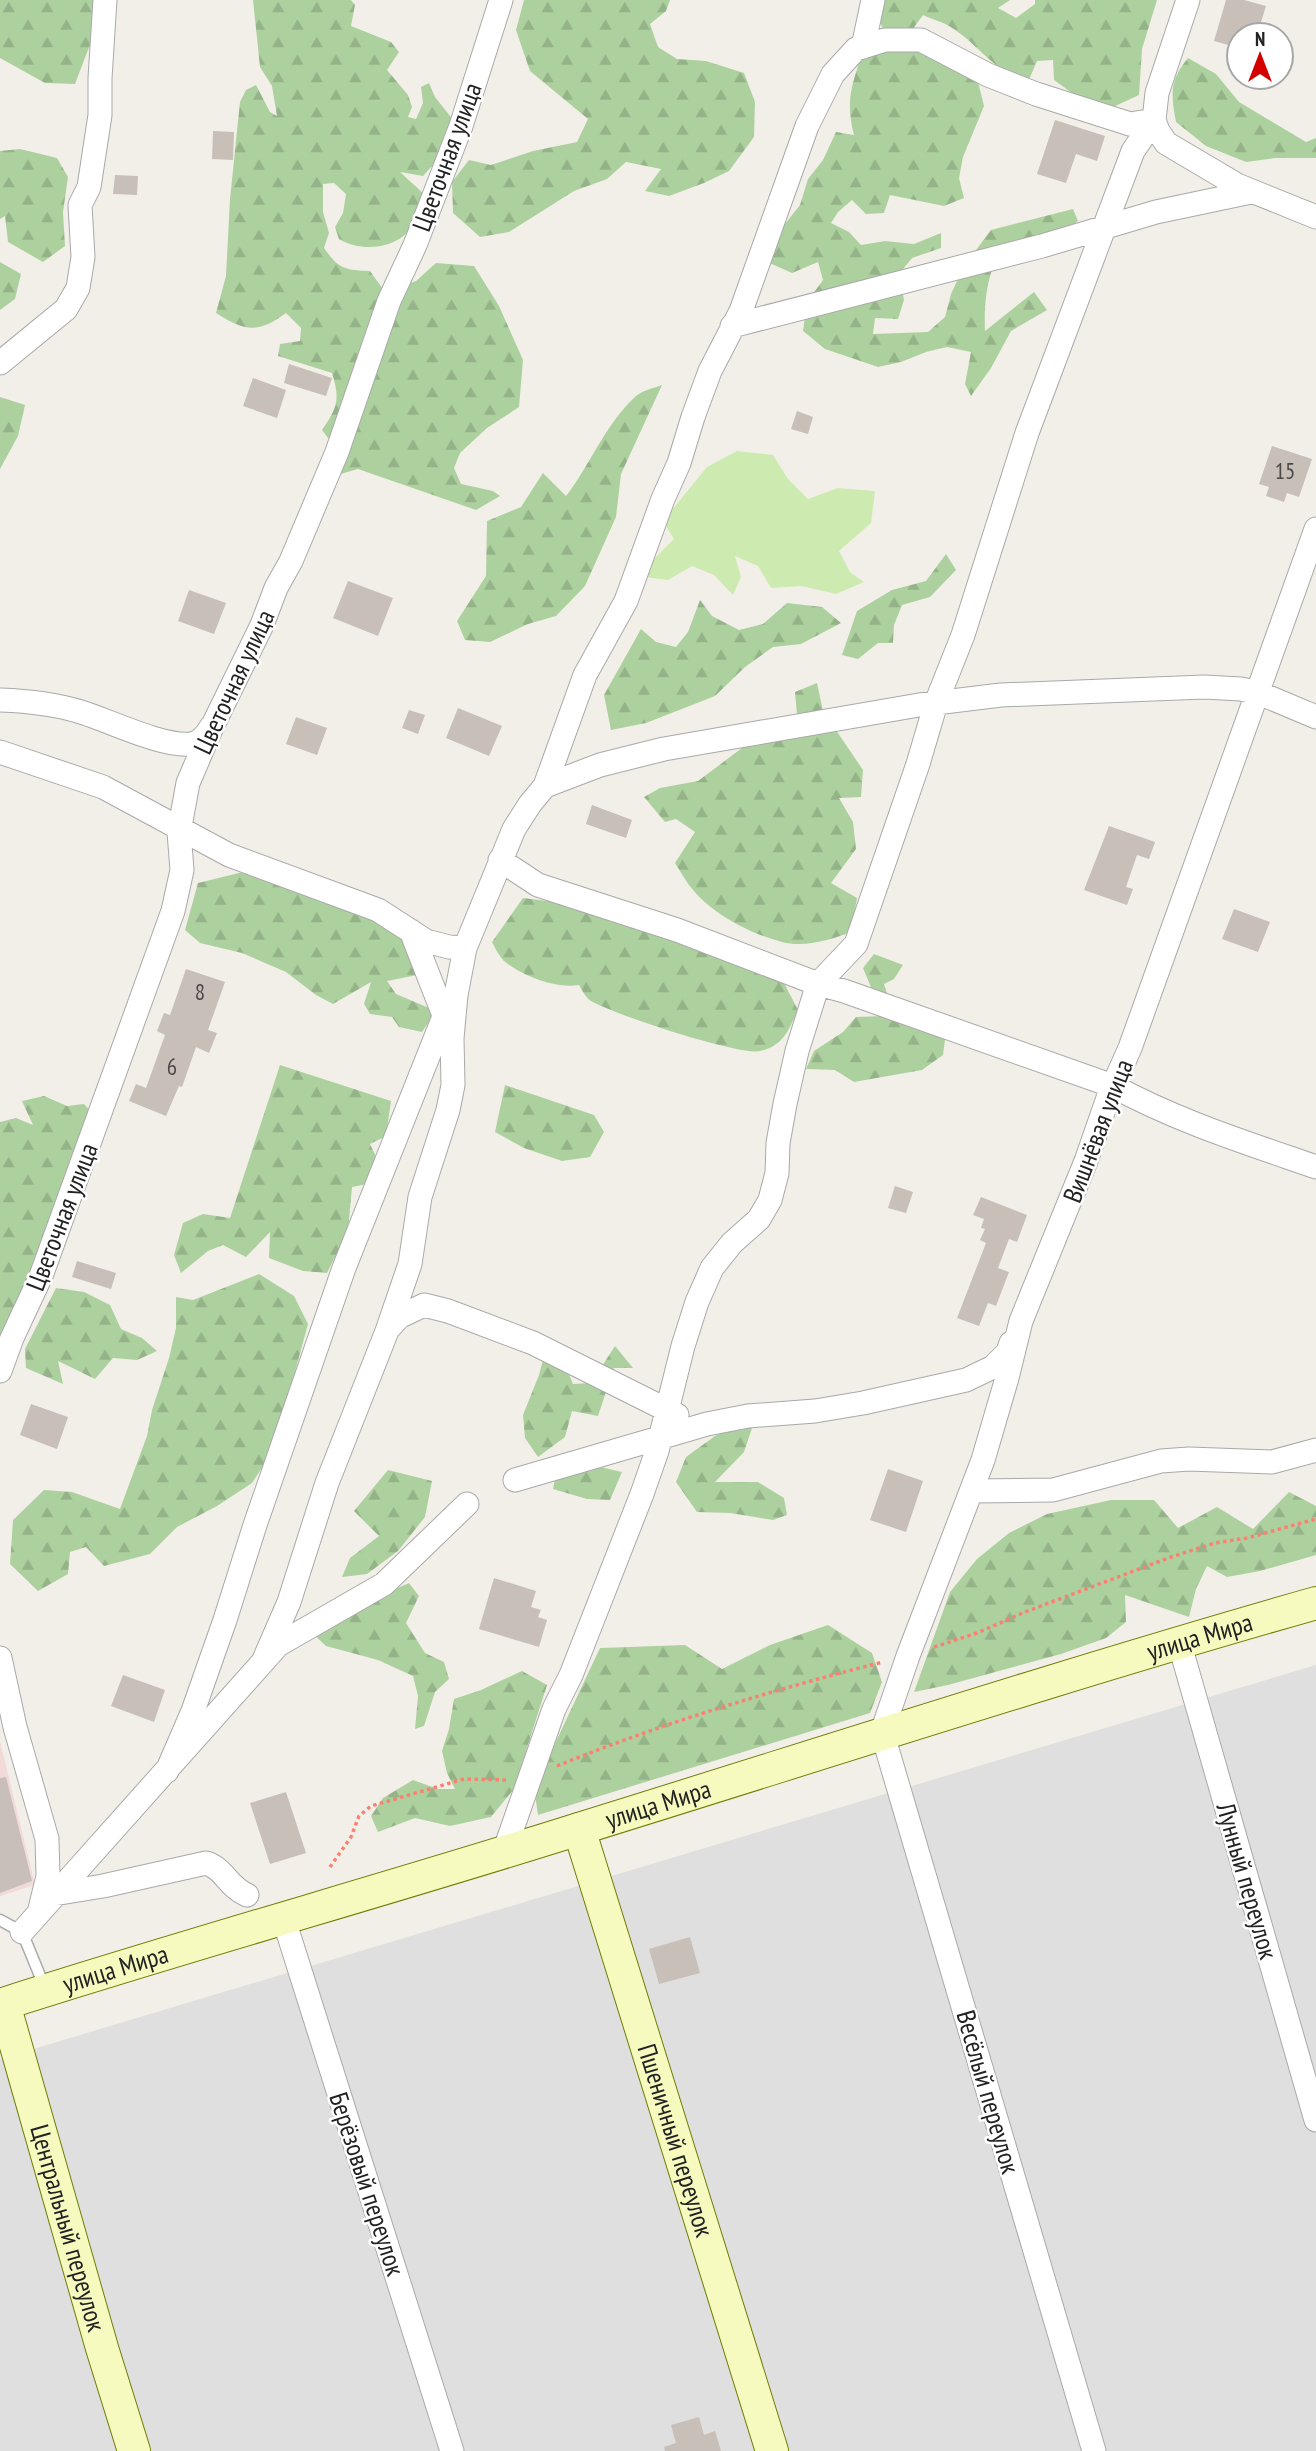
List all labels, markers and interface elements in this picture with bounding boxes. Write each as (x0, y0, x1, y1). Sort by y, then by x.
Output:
north arrow (1225, 21, 1295, 91)
text: N (1255, 27, 1265, 51)
street label: Цветочная улица (404, 78, 489, 236)
house number: 15 (1275, 456, 1295, 485)
street label: Цветочная улица (186, 604, 281, 759)
house number: 8 (195, 977, 205, 1006)
house number: 6 (167, 1052, 177, 1081)
street label: Вишнёвая улица (1055, 1055, 1140, 1207)
street label: Цветочная улица (18, 1138, 105, 1295)
street label: улица Мира (1143, 1605, 1256, 1668)
street label: улица Мира (601, 1772, 715, 1836)
street label: Лунный переулок (1209, 1798, 1286, 1963)
street label: улица Мира (59, 1937, 172, 2000)
street label: Весёлый переулок (949, 2006, 1028, 2177)
street label: Пшеничный переулок (631, 2040, 721, 2241)
street label: Берёзовый переулок (322, 2088, 413, 2280)
street label: Центральный переулок (23, 2121, 113, 2335)

